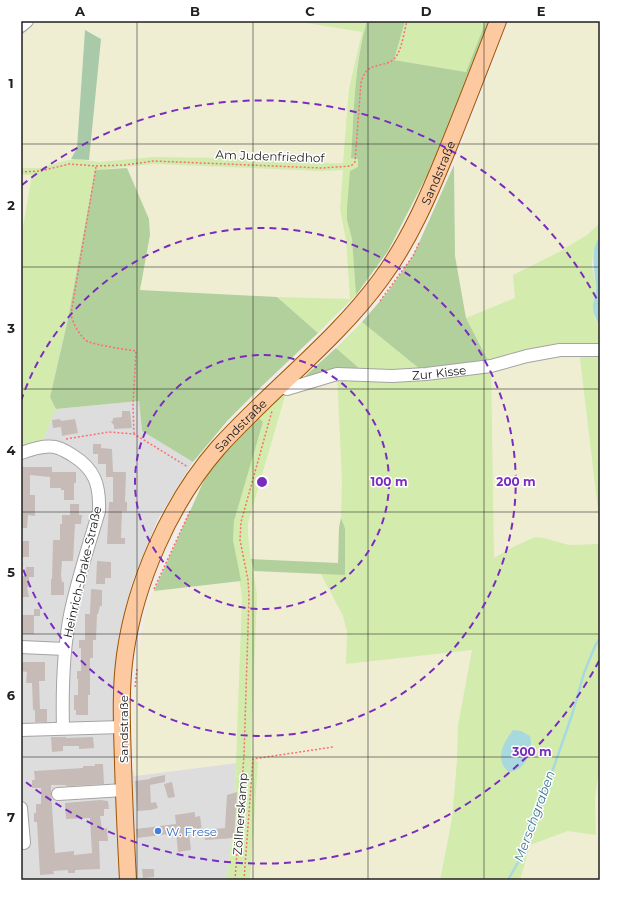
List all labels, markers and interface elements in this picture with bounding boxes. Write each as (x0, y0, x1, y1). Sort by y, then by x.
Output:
text: A (74, 3, 86, 19)
text: B (190, 3, 200, 19)
text: C (305, 3, 315, 19)
text: D (421, 3, 432, 19)
text: E (537, 3, 546, 19)
text: 1 (8, 75, 14, 91)
street label: Sandstraße (417, 138, 458, 207)
street label: Am Judenfriedhof (215, 147, 326, 165)
text: 2 (7, 197, 15, 213)
text: 3 (6, 320, 15, 336)
street label: Zur Kisse (411, 362, 467, 382)
street label: Sandstraße (211, 395, 269, 455)
text: 4 (7, 442, 16, 458)
text: 100 m (371, 474, 407, 489)
text: 200 m (496, 474, 536, 489)
centre of rings (255, 475, 269, 489)
street label: Heinrich-Drake-Straße (60, 505, 104, 639)
text: 5 (7, 564, 15, 580)
text: 6 (7, 687, 16, 703)
street label: Sandstraße (116, 695, 131, 763)
text: 300 m (511, 744, 552, 759)
water label: Merschgraben (510, 768, 558, 864)
street label: Zöllnerskamp (230, 772, 250, 856)
text: 7 (7, 809, 15, 825)
place label: W. Frese (166, 824, 217, 839)
marker: W. Frese (153, 826, 163, 836)

